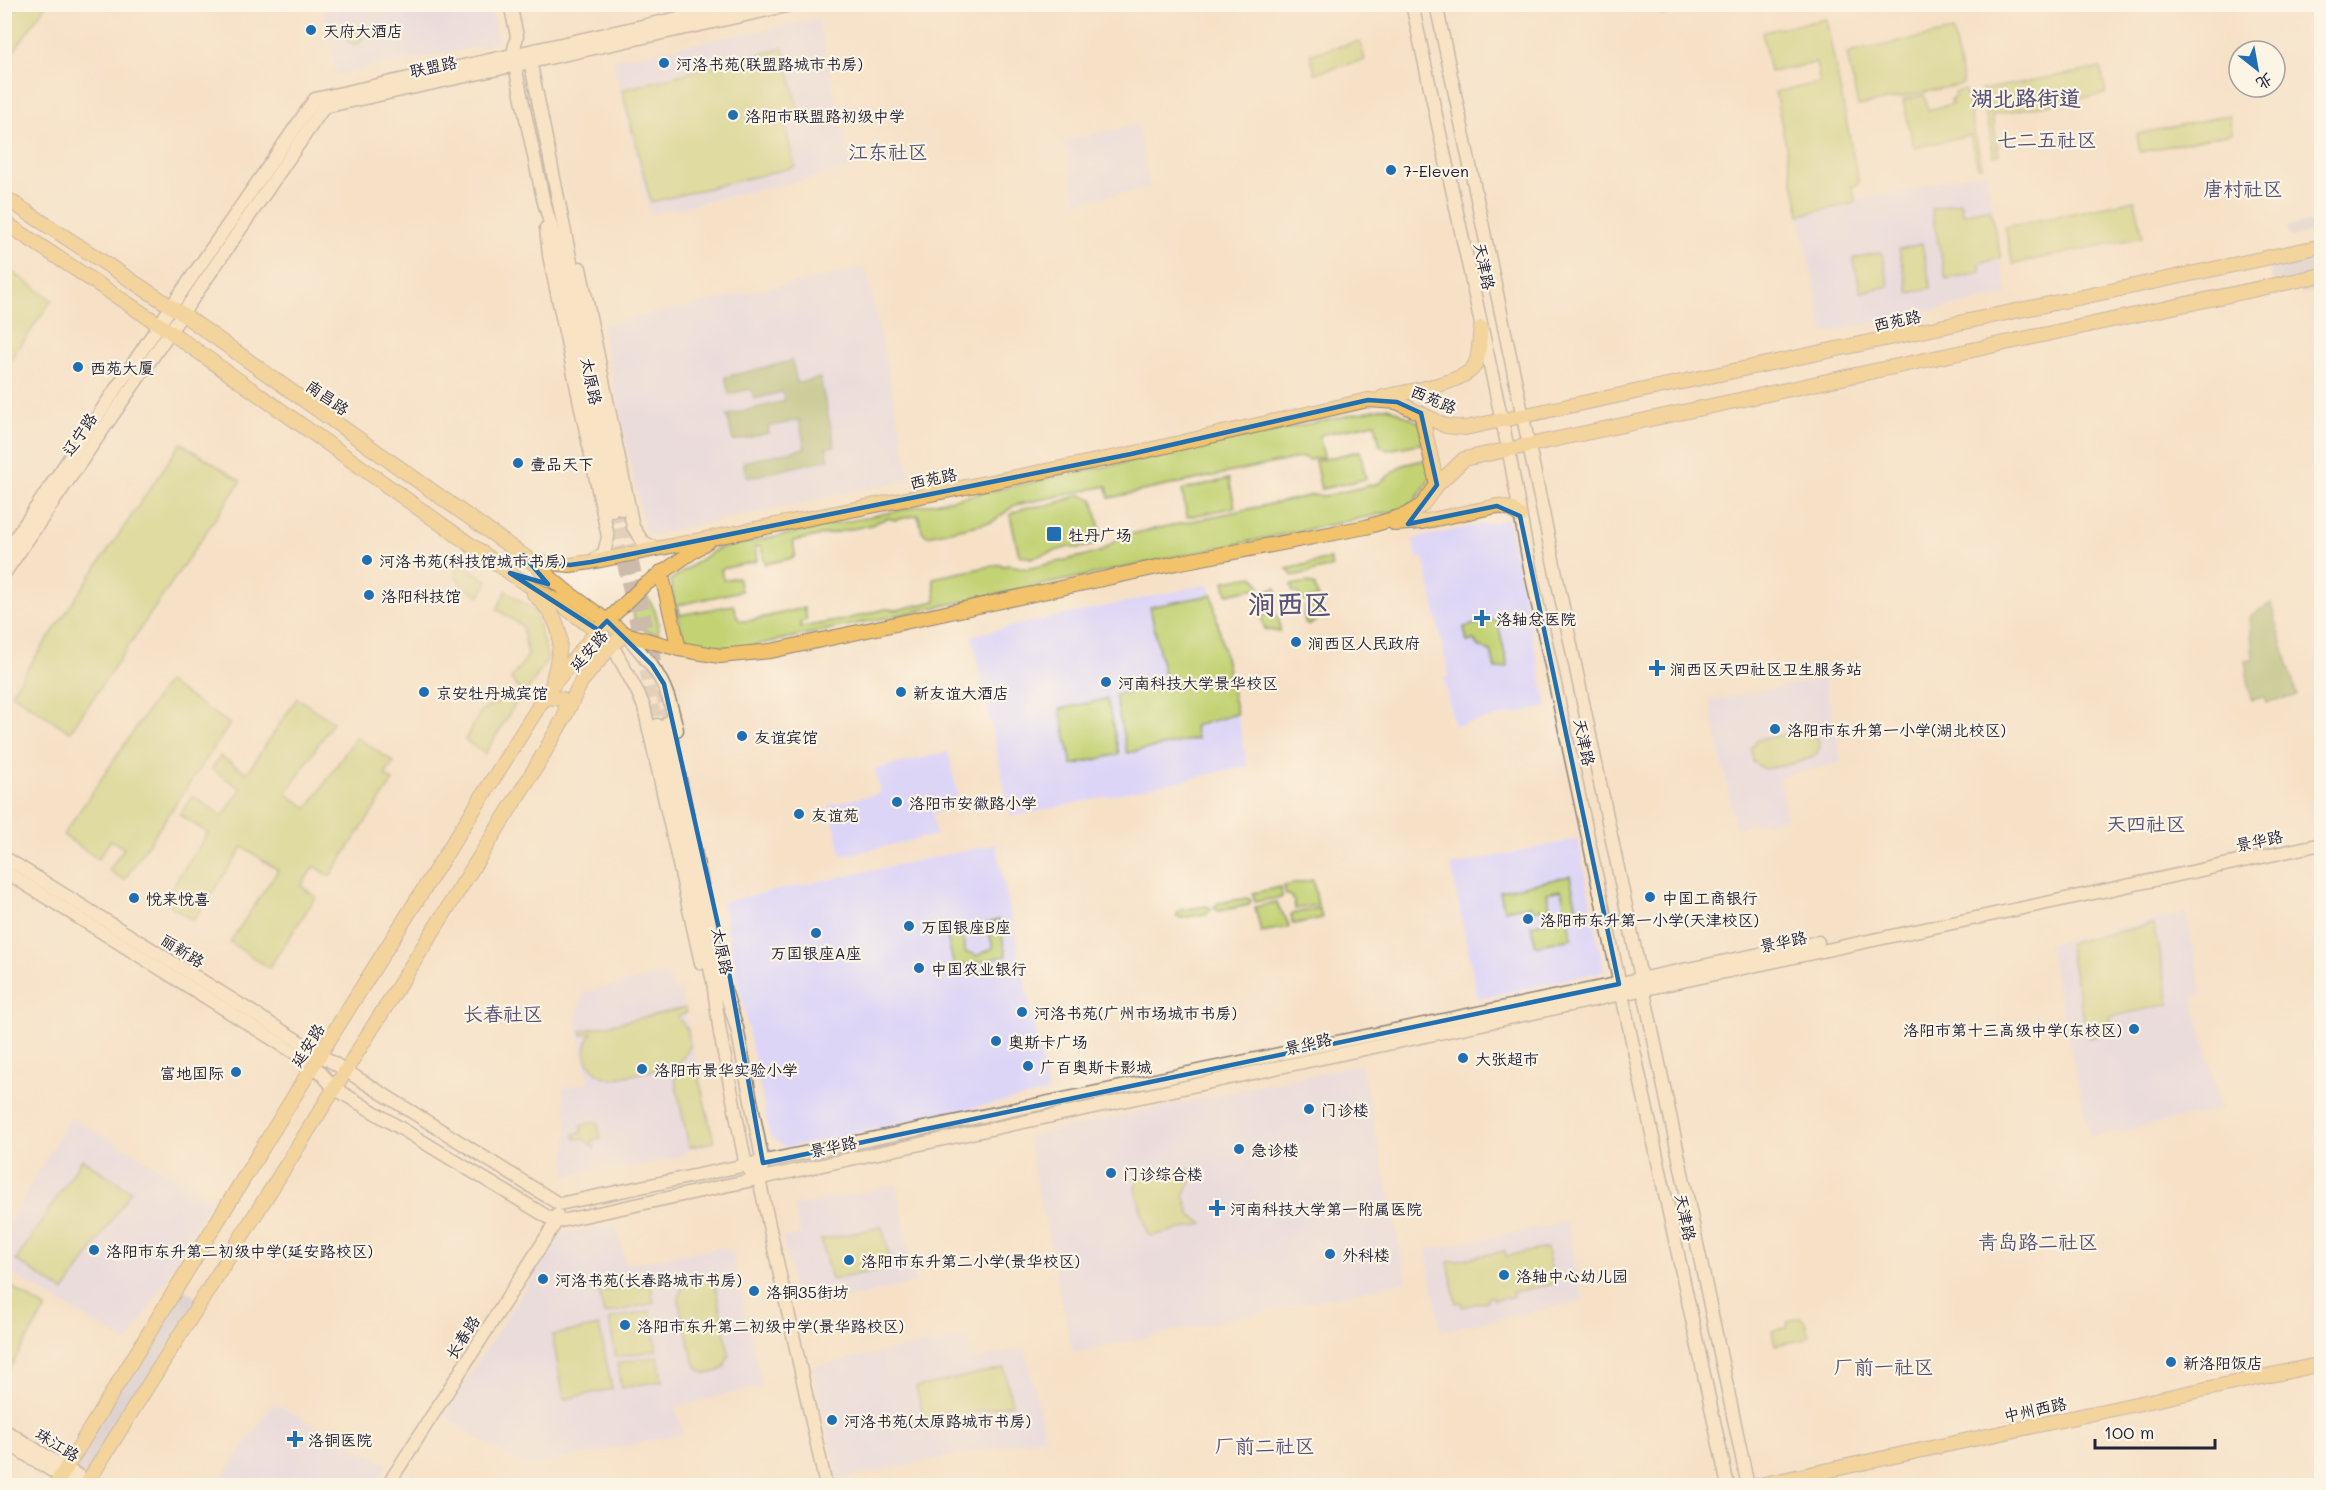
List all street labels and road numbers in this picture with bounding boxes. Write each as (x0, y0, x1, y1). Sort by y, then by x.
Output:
street label: 联盟路 (407, 51, 459, 81)
street label: 天津路 (1470, 240, 1500, 292)
street label: 西苑路 (1871, 305, 1923, 335)
street label: 太原路 (577, 355, 607, 407)
street label: 南昌路 (302, 375, 354, 419)
street label: 西苑路 (1408, 380, 1460, 418)
street label: 辽宁路 (57, 408, 101, 460)
street label: 西苑路 (907, 463, 959, 493)
street label: 延安路 (564, 625, 612, 675)
street label: 天津路 (1570, 716, 1600, 768)
street label: 景华路 (2233, 825, 2285, 855)
street label: 太原路 (708, 925, 738, 977)
street label: 景华路 (1757, 926, 1809, 956)
street label: 丽新路 (157, 928, 209, 972)
street label: 延安路 (285, 1019, 329, 1071)
street label: 景华路 (1282, 1027, 1334, 1059)
street label: 景华路 (807, 1131, 859, 1161)
street label: 天津路 (1671, 1191, 1701, 1243)
street label: 长春路 (440, 1311, 484, 1363)
street label: 中州西路 (2002, 1392, 2068, 1426)
street label: 珠江路 (32, 1422, 84, 1466)

